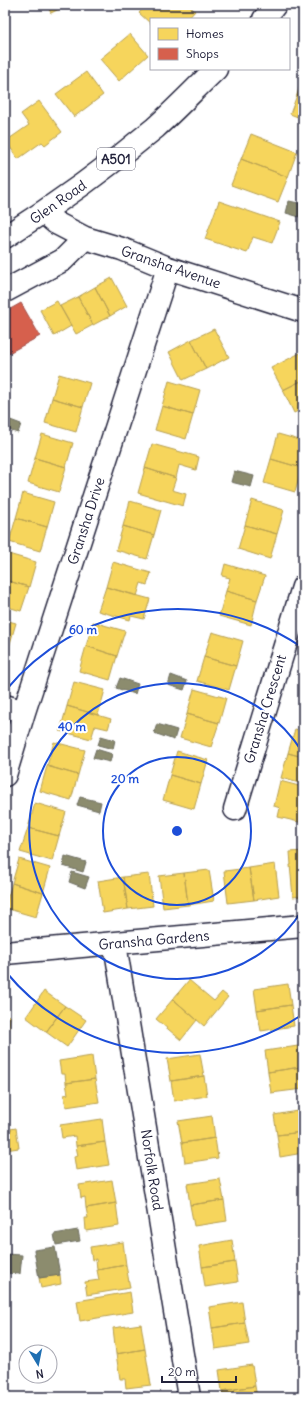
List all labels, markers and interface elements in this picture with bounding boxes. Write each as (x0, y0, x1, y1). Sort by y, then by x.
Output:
legend (150, 18, 290, 70)
text: Homes (186, 26, 224, 41)
text: Shops (186, 46, 219, 61)
road number: A501 (97, 148, 135, 170)
street label: Glen Road (26, 176, 90, 228)
street label: Gransha Avenue (119, 241, 223, 293)
street label: Gransha Drive (63, 475, 109, 567)
text: 60 m (69, 622, 98, 637)
street label: Gransha Crescent (240, 652, 290, 766)
text: 40 m (58, 719, 87, 734)
text: 20 m (111, 771, 139, 786)
centre of rings (170, 824, 184, 838)
street label: Gransha Gardens (98, 926, 210, 954)
street label: Norfolk Road (137, 1128, 167, 1212)
north arrow (18, 1344, 58, 1384)
scale bar (162, 1358, 236, 1384)
text: 20 m (168, 1364, 196, 1379)
text: N (35, 1366, 45, 1381)

